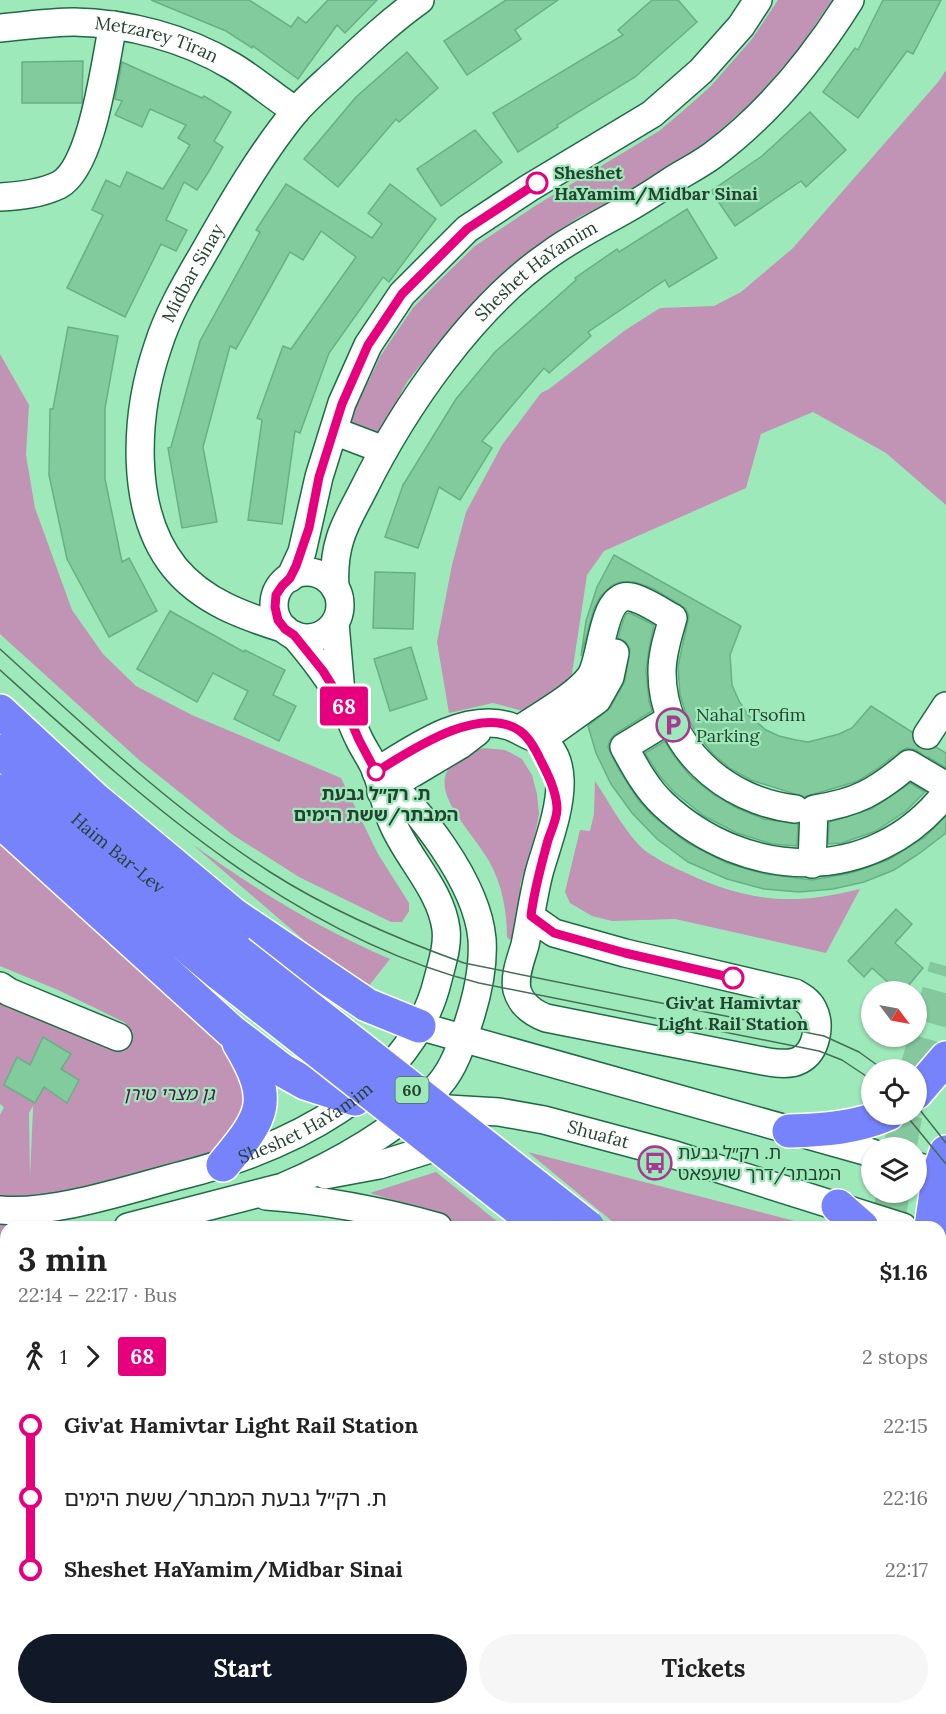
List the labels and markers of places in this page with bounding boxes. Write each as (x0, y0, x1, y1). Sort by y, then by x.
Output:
place label: Sheshet HaYamim/Midbar Sinai (554, 161, 758, 205)
marker: Sheshet HaYamim/Midbar Sinai (526, 172, 548, 194)
place label: Nahal Tsofim Parking (696, 703, 806, 747)
parking icon: Nahal Tsofim Parking (655, 707, 691, 743)
marker: ת. רק״ל גבעת המבתר/ששת הימים (367, 763, 385, 781)
place label: ת. רק״ל גבעת המבתר/ששת הימים (294, 782, 458, 826)
marker: Giv'at Hamivtar Light Rail Station (722, 967, 744, 989)
place label: Giv'at Hamivtar Light Rail Station (658, 991, 809, 1035)
place label: ת. רק״ל גבעת המבתר/דרך שועפאט (678, 1141, 841, 1185)
bus stop icon: ת. רק״ל גבעת המבתר/דרך שועפאט (637, 1145, 673, 1181)

